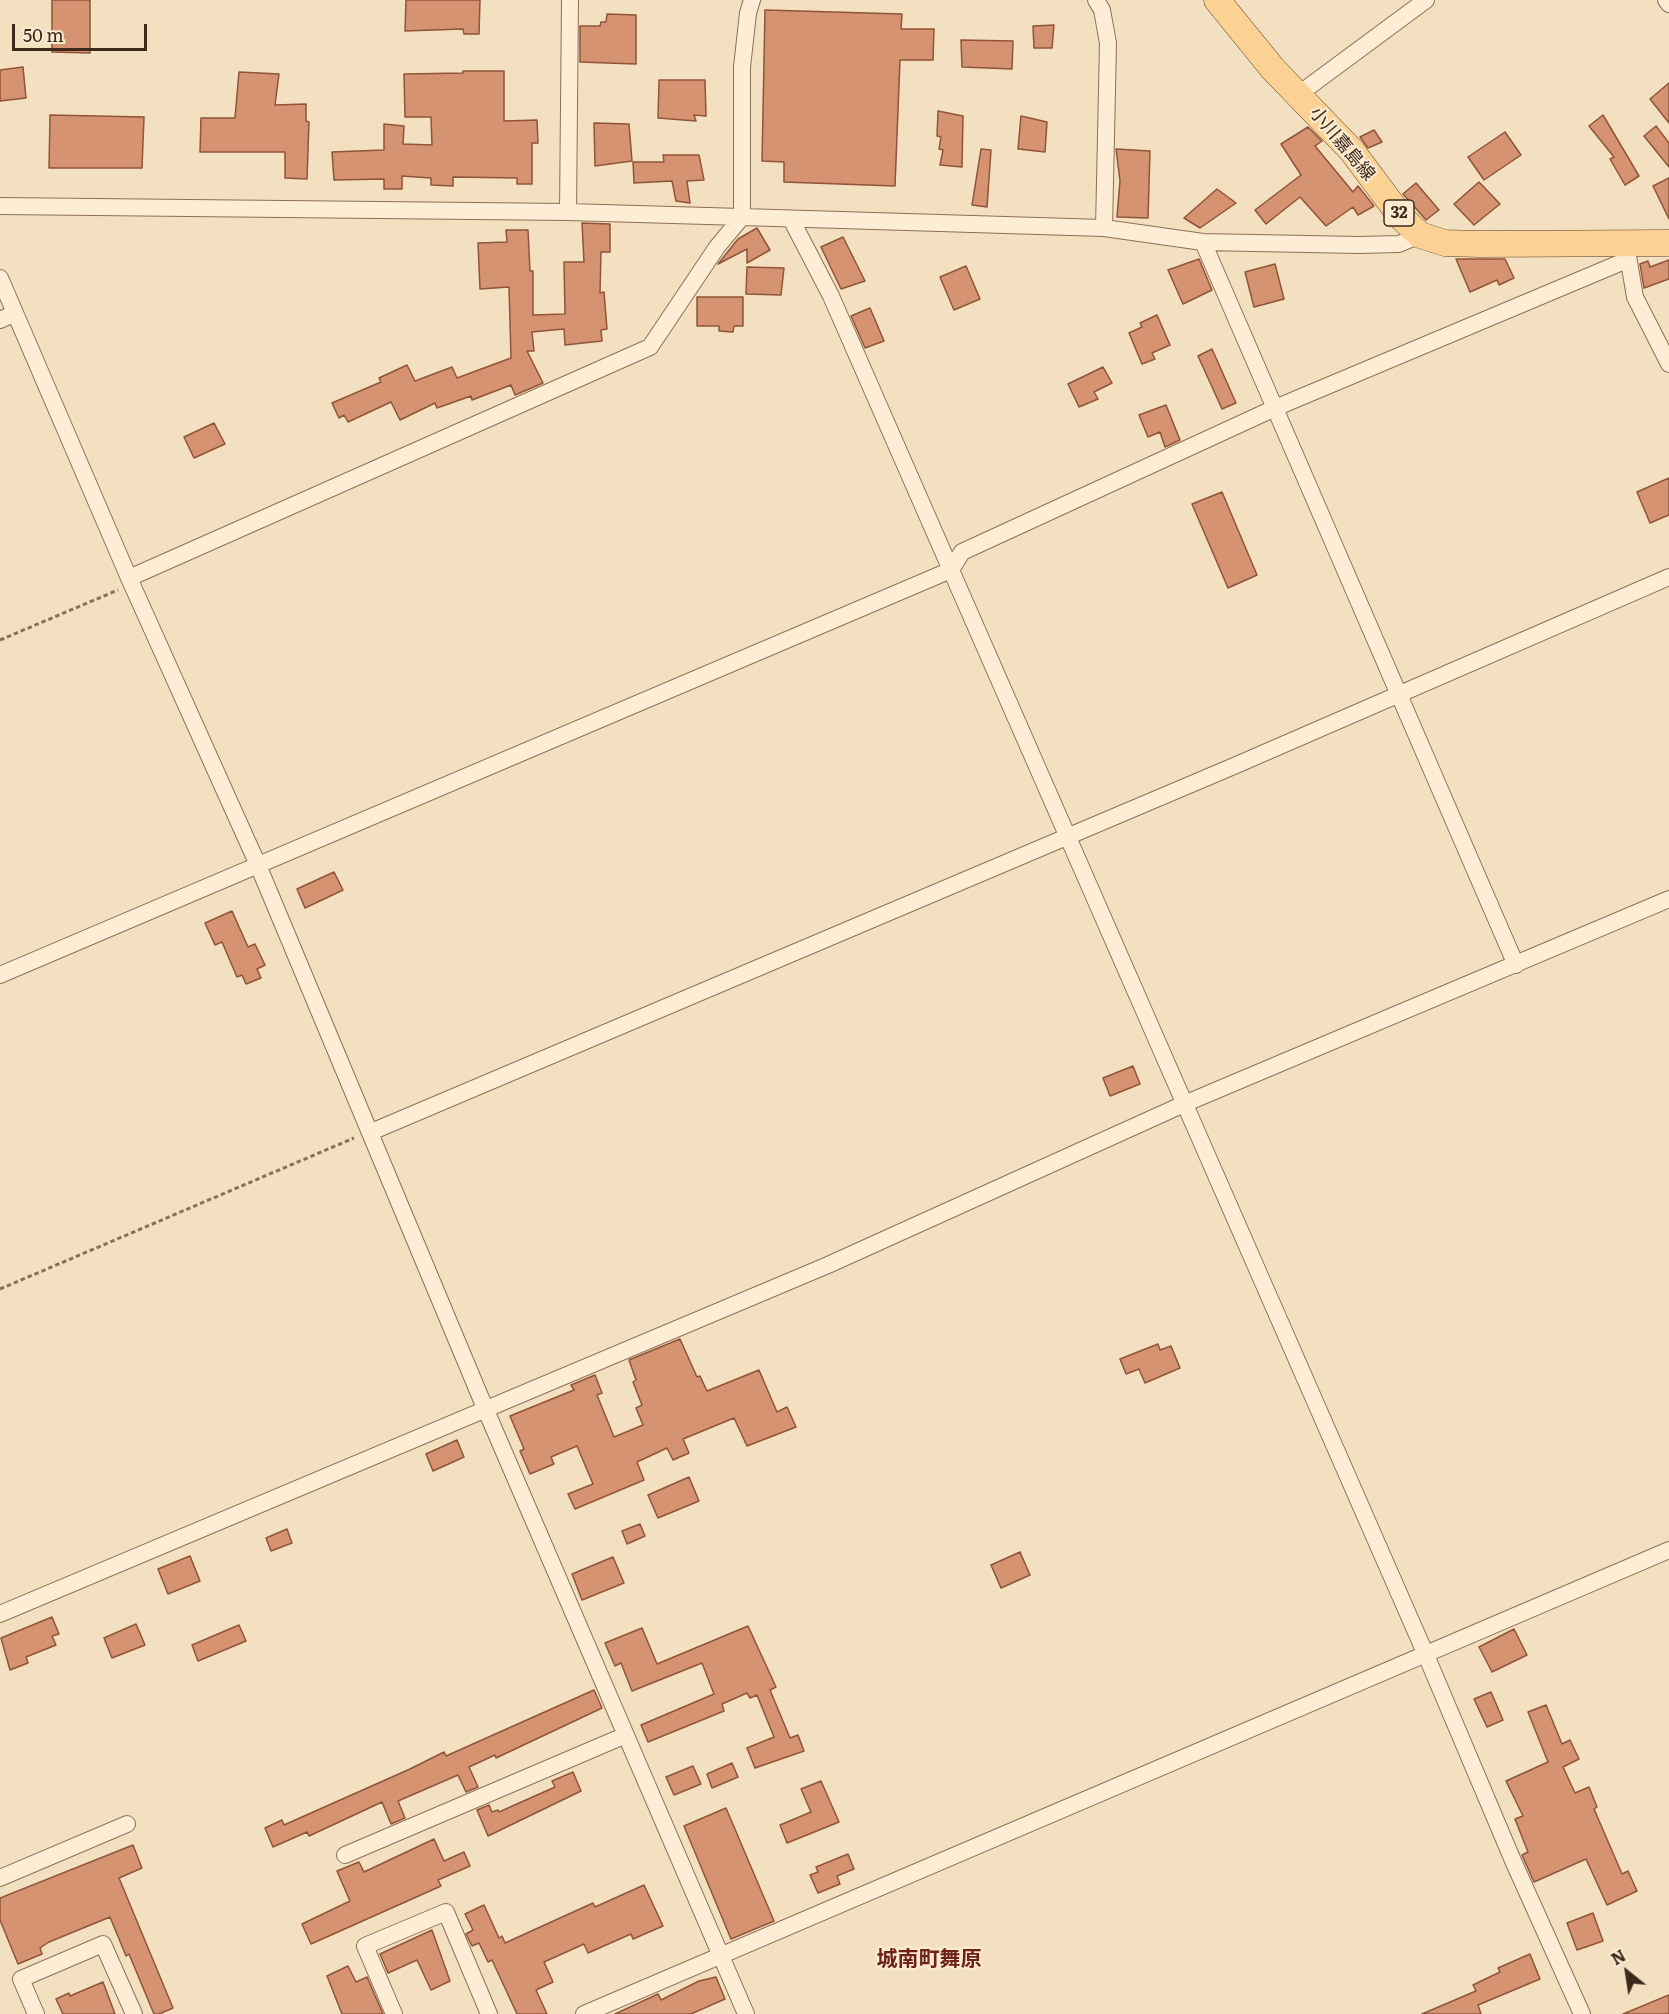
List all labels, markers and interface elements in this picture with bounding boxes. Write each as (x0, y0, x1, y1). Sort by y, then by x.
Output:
scale bar (15, 12, 150, 50)
text: 50 m (23, 21, 64, 48)
street label: 小川嘉島線 (1305, 103, 1379, 185)
road number: 32 (1384, 200, 1414, 226)
north arrow (1597, 1942, 1657, 2002)
text: N (1606, 1943, 1630, 1970)
district label: 城南町舞原 (877, 1947, 981, 1973)

